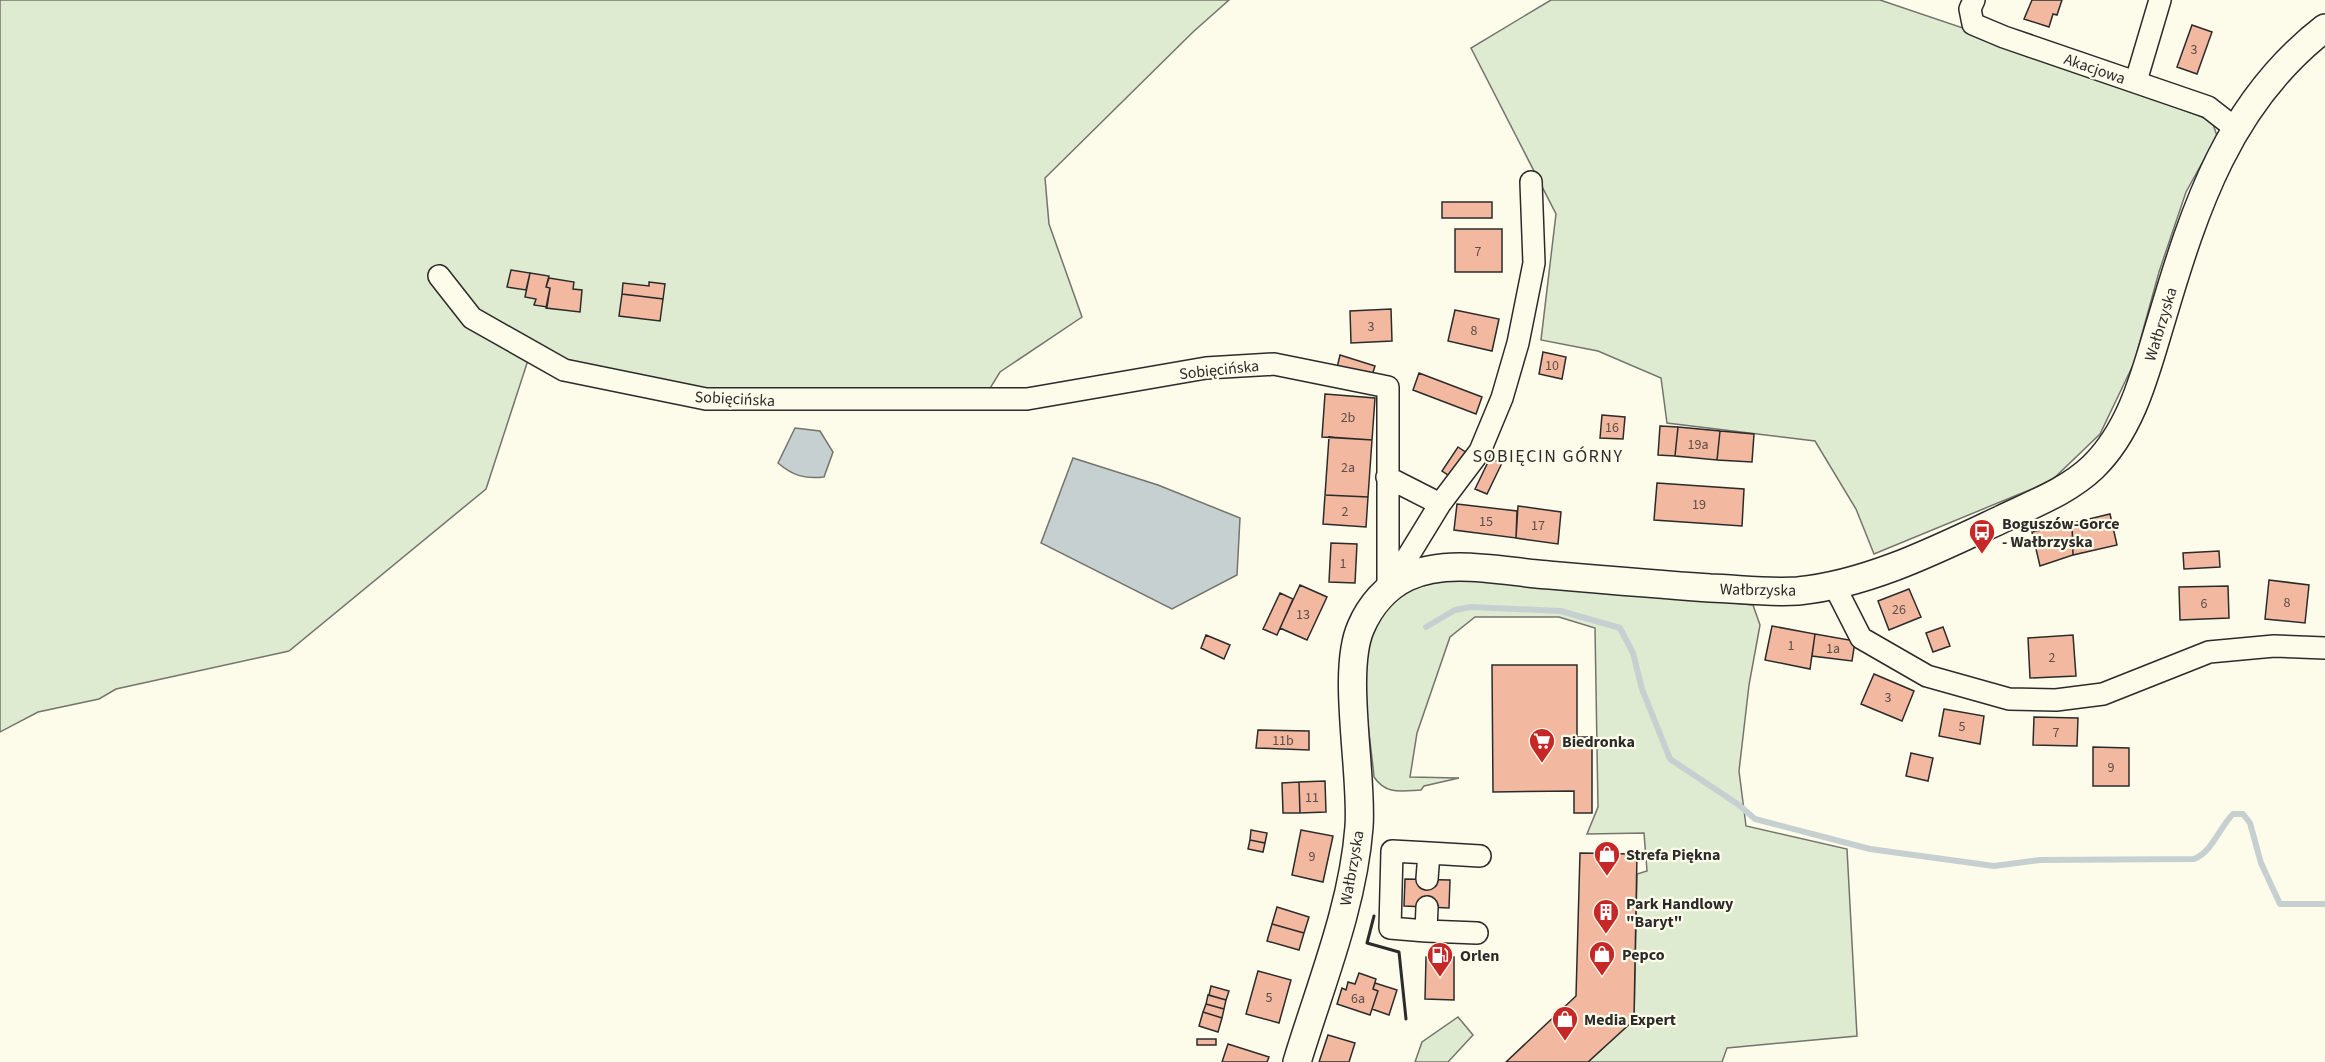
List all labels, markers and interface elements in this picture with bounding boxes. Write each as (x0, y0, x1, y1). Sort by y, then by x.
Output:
house number: 3 (2191, 40, 2198, 60)
street label: Akacjowa (2061, 48, 2128, 90)
house number: 7 (1475, 242, 1482, 262)
street label: Wałbrzyska (2139, 285, 2183, 364)
house number: 3 (1368, 317, 1375, 337)
house number: 8 (1471, 321, 1478, 341)
street label: Sobięcińska (1178, 355, 1260, 385)
house number: 10 (1545, 356, 1559, 376)
street label: Sobięcińska (694, 386, 776, 412)
house number: 2b (1341, 408, 1356, 428)
house number: 16 (1605, 418, 1619, 438)
house number: 19a (1688, 435, 1708, 455)
district label: SOBIĘCIN GÓRNY (1472, 444, 1624, 469)
house number: 2a (1341, 458, 1355, 478)
house number: 19 (1692, 495, 1706, 515)
house number: 2 (1342, 502, 1349, 522)
house number: 15 (1479, 512, 1493, 532)
place label: Boguszów-Gorce - Wałbrzyska (2002, 513, 2120, 553)
house number: 17 (1531, 516, 1545, 536)
bus stop icon: Boguszów-Gorce - Wałbrzyska (1967, 517, 1997, 555)
house number: 1 (1340, 554, 1347, 574)
street label: Wałbrzyska (1720, 578, 1796, 602)
house number: 8 (2284, 593, 2291, 613)
house number: 6 (2201, 594, 2208, 614)
house number: 26 (1892, 600, 1906, 620)
house number: 13 (1296, 605, 1310, 625)
house number: 1 (1788, 636, 1795, 656)
house number: 1a (1826, 639, 1840, 659)
house number: 2 (2049, 648, 2056, 668)
house number: 3 (1885, 688, 1892, 708)
house number: 5 (1959, 717, 1966, 737)
house number: 7 (2053, 723, 2060, 743)
supermarket icon: Biedronka (1527, 726, 1557, 764)
house number: 11b (1272, 731, 1294, 751)
place label: Biedronka (1562, 731, 1635, 753)
house number: 9 (2108, 758, 2115, 778)
house number: 11 (1305, 788, 1319, 808)
street label: Wałbrzyska (1335, 829, 1369, 908)
shop icon: Strefa Piękna (1592, 839, 1622, 877)
place label: Strefa Piękna (1626, 844, 1720, 866)
house number: 9 (1309, 847, 1316, 867)
place label: Park Handlowy "Baryt" (1626, 893, 1734, 933)
building icon: Park Handlowy "Baryt" (1591, 897, 1621, 935)
shop icon: Pepco (1587, 939, 1617, 977)
fuel station icon: Orlen (1425, 940, 1455, 978)
place label: Pepco (1622, 944, 1665, 966)
place label: Orlen (1460, 945, 1499, 967)
house number: 5 (1266, 988, 1273, 1008)
house number: 6a (1351, 989, 1365, 1009)
shop icon: Media Expert (1550, 1004, 1580, 1042)
place label: Media Expert (1584, 1009, 1676, 1031)

